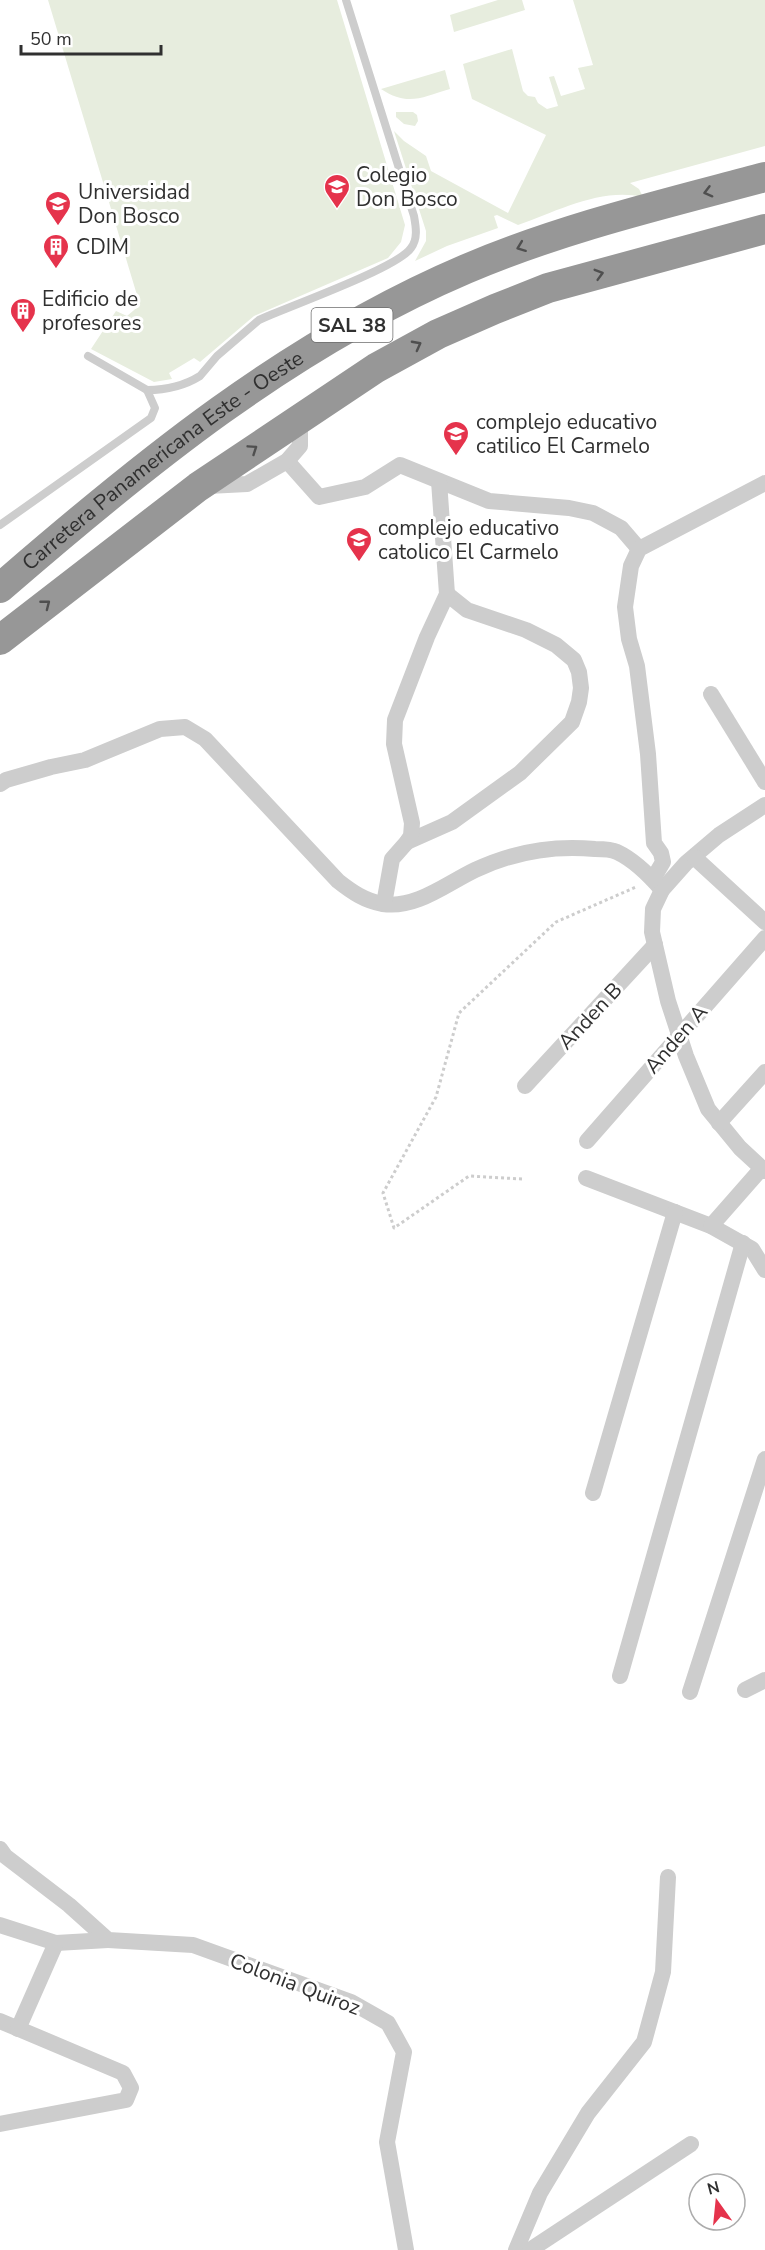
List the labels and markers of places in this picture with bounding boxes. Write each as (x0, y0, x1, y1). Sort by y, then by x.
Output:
place label: Colegio Don Bosco (356, 161, 458, 213)
school or university icon: Colegio Don Bosco (322, 172, 352, 210)
place label: Universidad Don Bosco (78, 178, 190, 230)
school or university icon: Universidad Don Bosco (43, 189, 73, 227)
building icon: CDIM (41, 232, 71, 270)
place label: CDIM (76, 233, 129, 261)
place label: Edificio de profesores (42, 285, 142, 337)
building icon: Edificio de profesores (8, 296, 38, 334)
place label: complejo educativo catilico El Carmelo (476, 408, 657, 460)
school or university icon: complejo educativo catilico El Carmelo (441, 419, 471, 457)
place label: complejo educativo catolico El Carmelo (378, 514, 559, 566)
school or university icon: complejo educativo catolico El Carmelo (344, 525, 374, 563)

